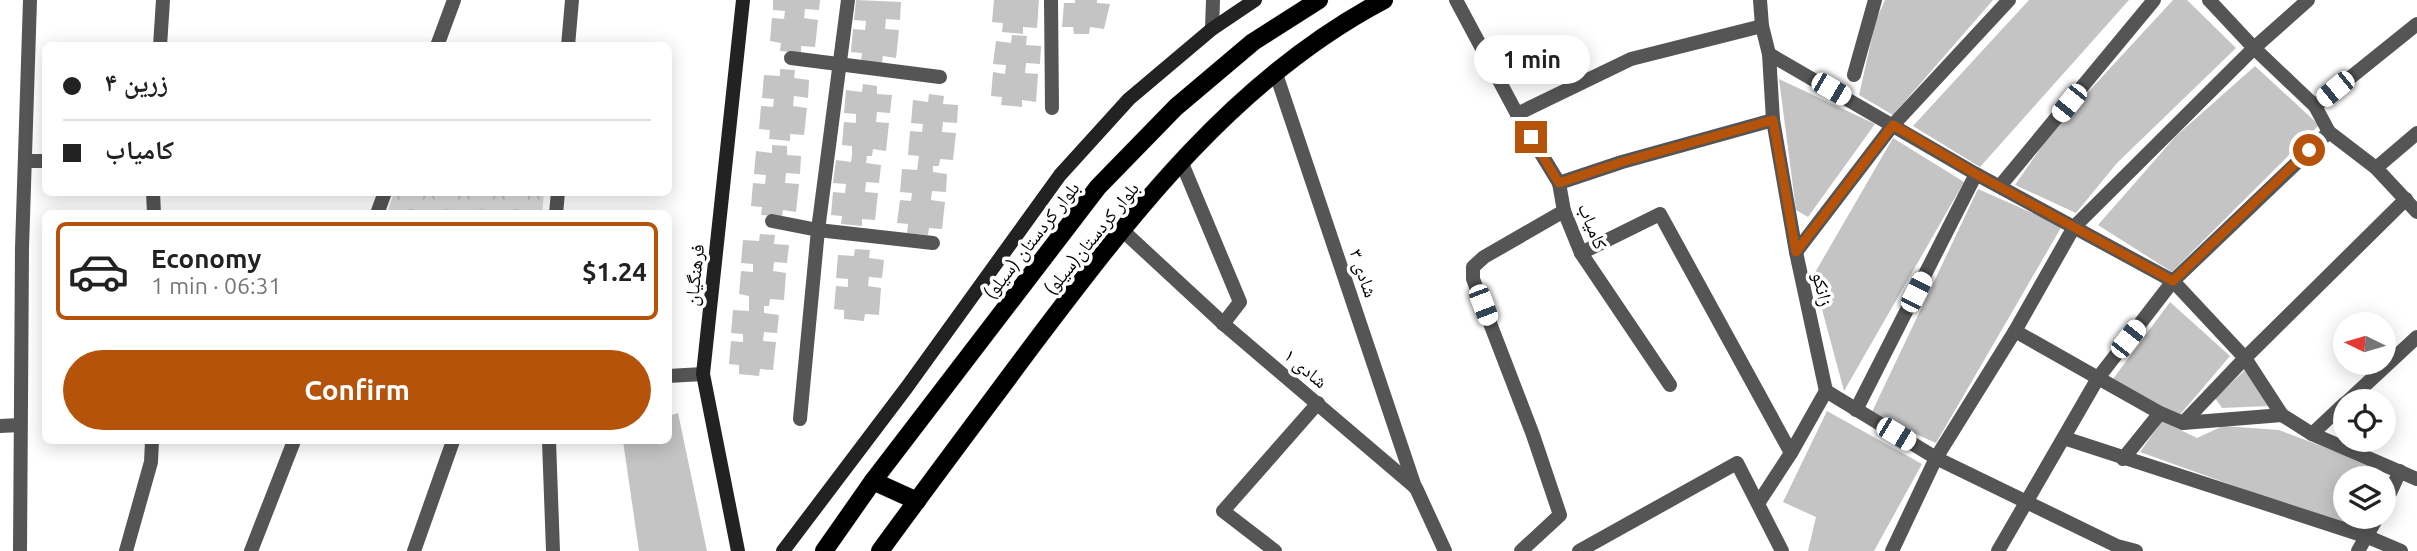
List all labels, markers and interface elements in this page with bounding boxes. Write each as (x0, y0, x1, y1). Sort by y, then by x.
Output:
callout: 1 min (1473, 36, 1589, 85)
text: 1 min (1503, 47, 1561, 72)
text: زرین ۴ (105, 68, 168, 97)
car (2313, 68, 2358, 110)
car (1808, 69, 1855, 109)
car (2048, 80, 2091, 126)
route end (1515, 121, 1547, 153)
route start (2293, 134, 2325, 166)
text: کامیاب (105, 135, 174, 164)
street label: بلوار کردستان (سیلو) (978, 177, 1084, 304)
street label: بلوار کردستان(سیلو) (1039, 177, 1144, 299)
street label: کامیاب (1573, 200, 1612, 253)
icon: car (67, 240, 130, 303)
street label: فرهنگیان (680, 243, 709, 307)
text: Economy (151, 244, 261, 273)
street label: شادی ۳ (1345, 246, 1383, 300)
text: $1.24 (582, 257, 647, 286)
car (1898, 269, 1935, 315)
street label: زانکو (1807, 270, 1838, 309)
text: 1 min · 06:31 (151, 273, 282, 298)
car (1466, 282, 1501, 328)
north arrow (2333, 312, 2396, 374)
map controls (2333, 312, 2396, 529)
car (2107, 316, 2150, 362)
street label: شادی ۱ (1279, 344, 1332, 393)
button: Confirm (63, 350, 651, 430)
button: locate (2333, 389, 2396, 452)
car (1873, 414, 1920, 454)
button: layers (2333, 466, 2396, 529)

